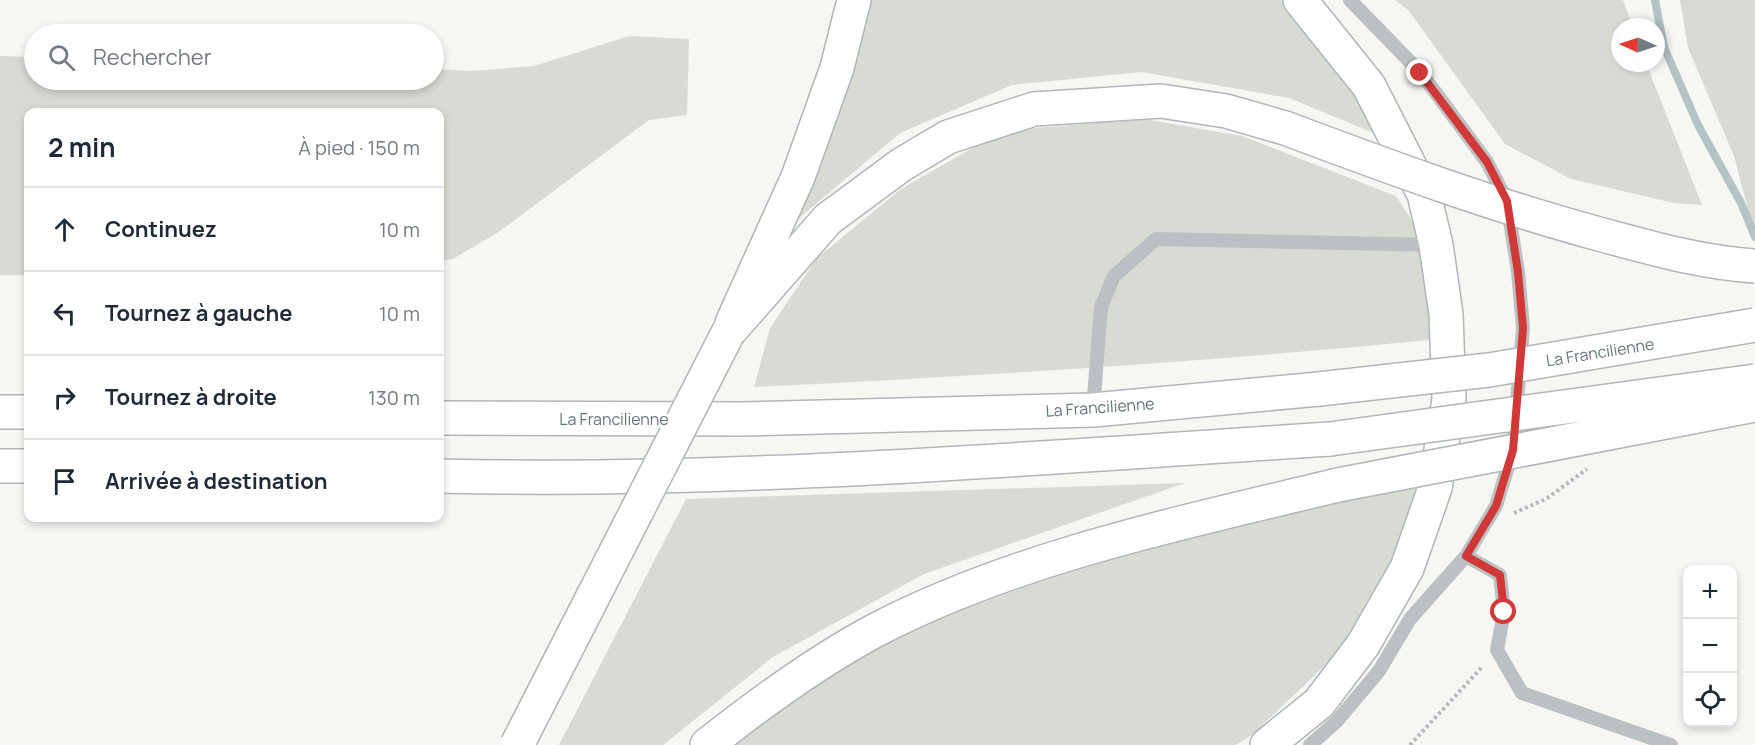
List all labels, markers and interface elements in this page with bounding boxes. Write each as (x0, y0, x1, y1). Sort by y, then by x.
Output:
north arrow (1611, 18, 1665, 72)
search box (24, 24, 444, 90)
icon: search (45, 41, 78, 74)
text: Rechercher (93, 42, 212, 72)
route end (1406, 59, 1432, 85)
text: 2 min (48, 129, 116, 165)
text: À pied · 150 m (298, 134, 420, 161)
icon: ahead (48, 213, 81, 246)
text: Continuez (105, 214, 217, 244)
text: 10 m (379, 216, 420, 243)
icon: left (48, 297, 81, 330)
text: Tournez à gauche (105, 298, 292, 328)
text: 10 m (379, 300, 420, 327)
street label: La Francilienne (1544, 333, 1656, 371)
icon: right (48, 381, 81, 414)
text: Tournez à droite (105, 382, 277, 412)
text: 130 m (368, 384, 420, 411)
street label: La Francilienne (1045, 392, 1155, 422)
street label: La Francilienne (559, 408, 669, 430)
icon: arrive (48, 465, 81, 498)
text: Arrivée à destination (105, 466, 328, 496)
map controls (1683, 565, 1737, 727)
button: + (1683, 565, 1737, 619)
route start (1490, 598, 1516, 624)
button: − (1683, 619, 1737, 673)
button: locate (1683, 673, 1737, 727)

